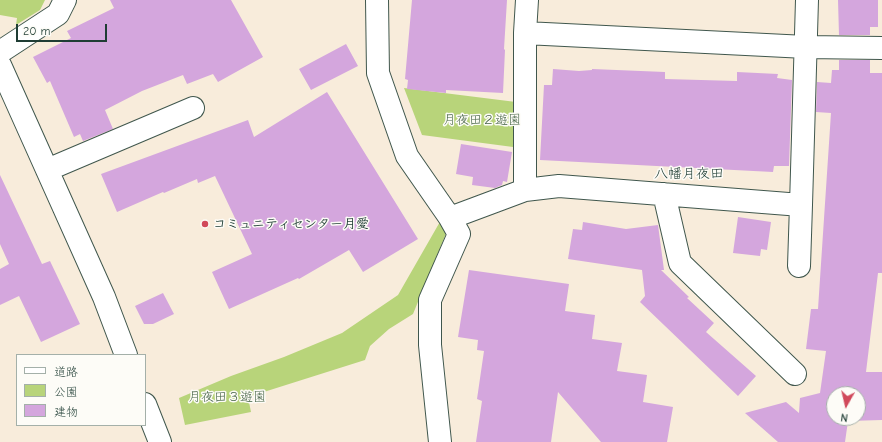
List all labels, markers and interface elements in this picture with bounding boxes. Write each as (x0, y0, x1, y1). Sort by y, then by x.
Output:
scale bar (18, 16, 109, 42)
text: 20 m (23, 24, 51, 38)
park label: 月夜田２遊園 (443, 112, 521, 128)
district label: 八幡月夜田 (654, 166, 724, 182)
place label: コミュニティセンター月愛 (213, 216, 369, 232)
marker: コミュニティセンター月愛 (200, 219, 210, 229)
legend (16, 354, 146, 426)
text: 道路 (54, 365, 78, 379)
text: 公園 (54, 385, 78, 399)
north arrow (826, 386, 866, 426)
park label: 月夜田３遊園 (188, 389, 266, 405)
text: 建物 (54, 405, 78, 419)
text: N (840, 410, 849, 424)

